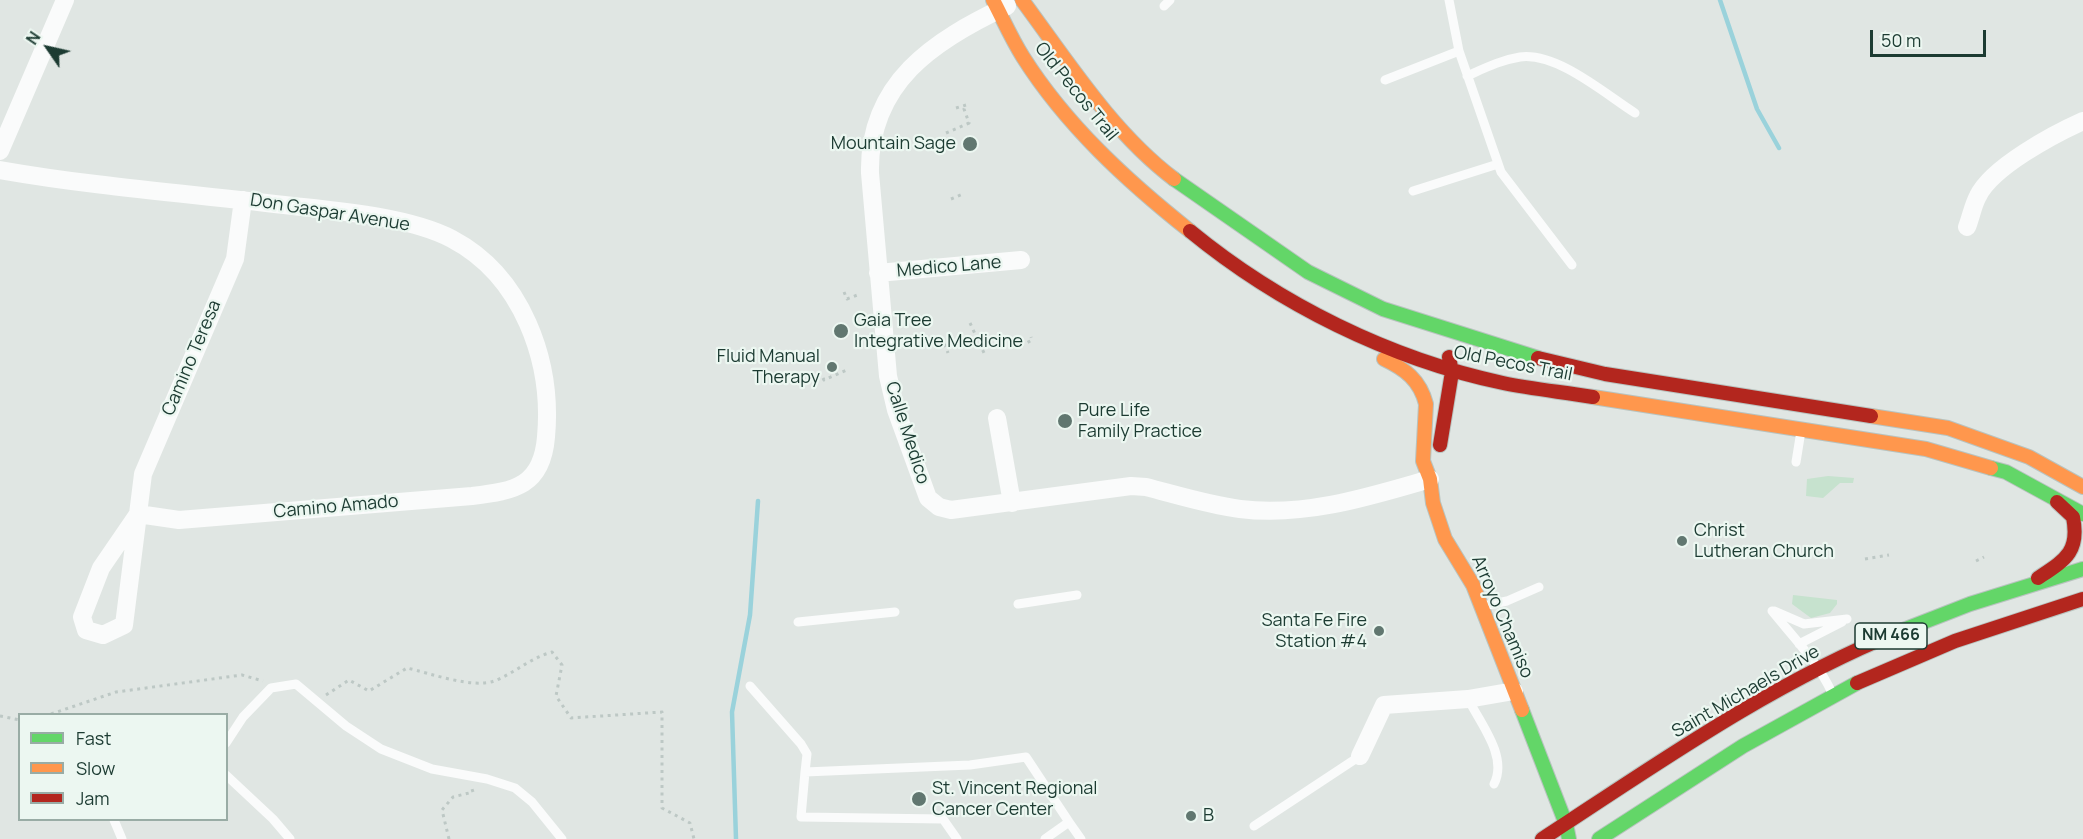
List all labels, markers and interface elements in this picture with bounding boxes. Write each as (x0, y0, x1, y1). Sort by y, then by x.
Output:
north arrow (18, 18, 78, 78)
scale bar (1873, 18, 1988, 56)
text: N (21, 27, 45, 49)
text: 50 m (1881, 28, 1921, 52)
street label: Old Pecos Trail (1030, 38, 1122, 146)
place label: Mountain Sage (831, 133, 956, 155)
marker: Mountain Sage (961, 135, 979, 153)
street label: Don Gaspar Avenue (249, 190, 411, 236)
street label: Medico Lane (896, 252, 1002, 282)
street label: Camino Teresa (158, 297, 226, 419)
place label: Gaia Tree Integrative Medicine (854, 310, 1023, 352)
marker: Gaia Tree Integrative Medicine (832, 322, 850, 340)
street label: Old Pecos Trail (1452, 342, 1574, 386)
place label: Fluid Manual Therapy (717, 346, 820, 388)
marker: Fluid Manual Therapy (825, 360, 839, 374)
street label: Calle Medico (880, 379, 934, 487)
place label: Pure Life Family Practice (1078, 400, 1202, 442)
marker: Pure Life Family Practice (1056, 412, 1074, 430)
street label: Camino Amado (273, 491, 399, 523)
place label: Christ Lutheran Church (1694, 520, 1834, 562)
marker: Christ Lutheran Church (1675, 534, 1689, 548)
street label: Arroyo Chamiso (1466, 552, 1538, 682)
place label: Santa Fe Fire Station #4 (1261, 610, 1367, 652)
road number: NM 466 (1855, 623, 1927, 649)
marker: Santa Fe Fire Station #4 (1372, 624, 1386, 638)
street label: Saint Michaels Drive (1668, 641, 1824, 743)
legend (18, 713, 228, 821)
text: Fast (76, 726, 111, 750)
text: Slow (76, 756, 115, 780)
place label: St. Vincent Regional Cancer Center (932, 778, 1098, 820)
text: Jam (76, 786, 110, 810)
marker: St. Vincent Regional Cancer Center (910, 790, 928, 808)
place label: B (1203, 805, 1214, 827)
marker: B (1184, 809, 1198, 823)

